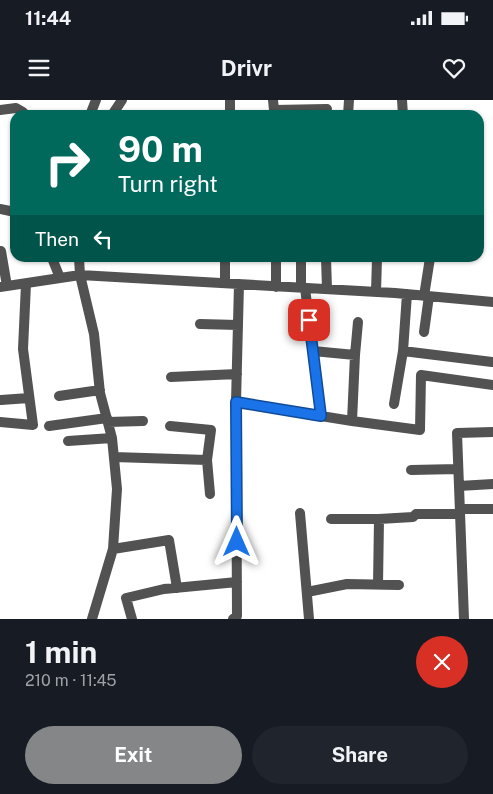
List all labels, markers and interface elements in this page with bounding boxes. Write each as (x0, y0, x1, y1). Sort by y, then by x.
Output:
text: 11:44 (25, 7, 71, 29)
icon: menu (25, 54, 53, 82)
icon: heart (440, 54, 468, 82)
text: Drivr (221, 55, 272, 81)
text: 90 m (118, 129, 203, 170)
icon: right (35, 130, 100, 195)
text: Turn right (118, 171, 218, 197)
icon: left (89, 225, 117, 253)
text: Then (35, 228, 79, 250)
pin (288, 299, 330, 341)
icon: arrive (295, 306, 323, 334)
position arrow (210, 515, 262, 567)
text: 1 min (25, 634, 97, 670)
button: close (416, 636, 468, 688)
text: 210 m · 11:45 (25, 671, 117, 690)
button: Exit (25, 726, 242, 784)
button: Share (252, 726, 468, 784)

